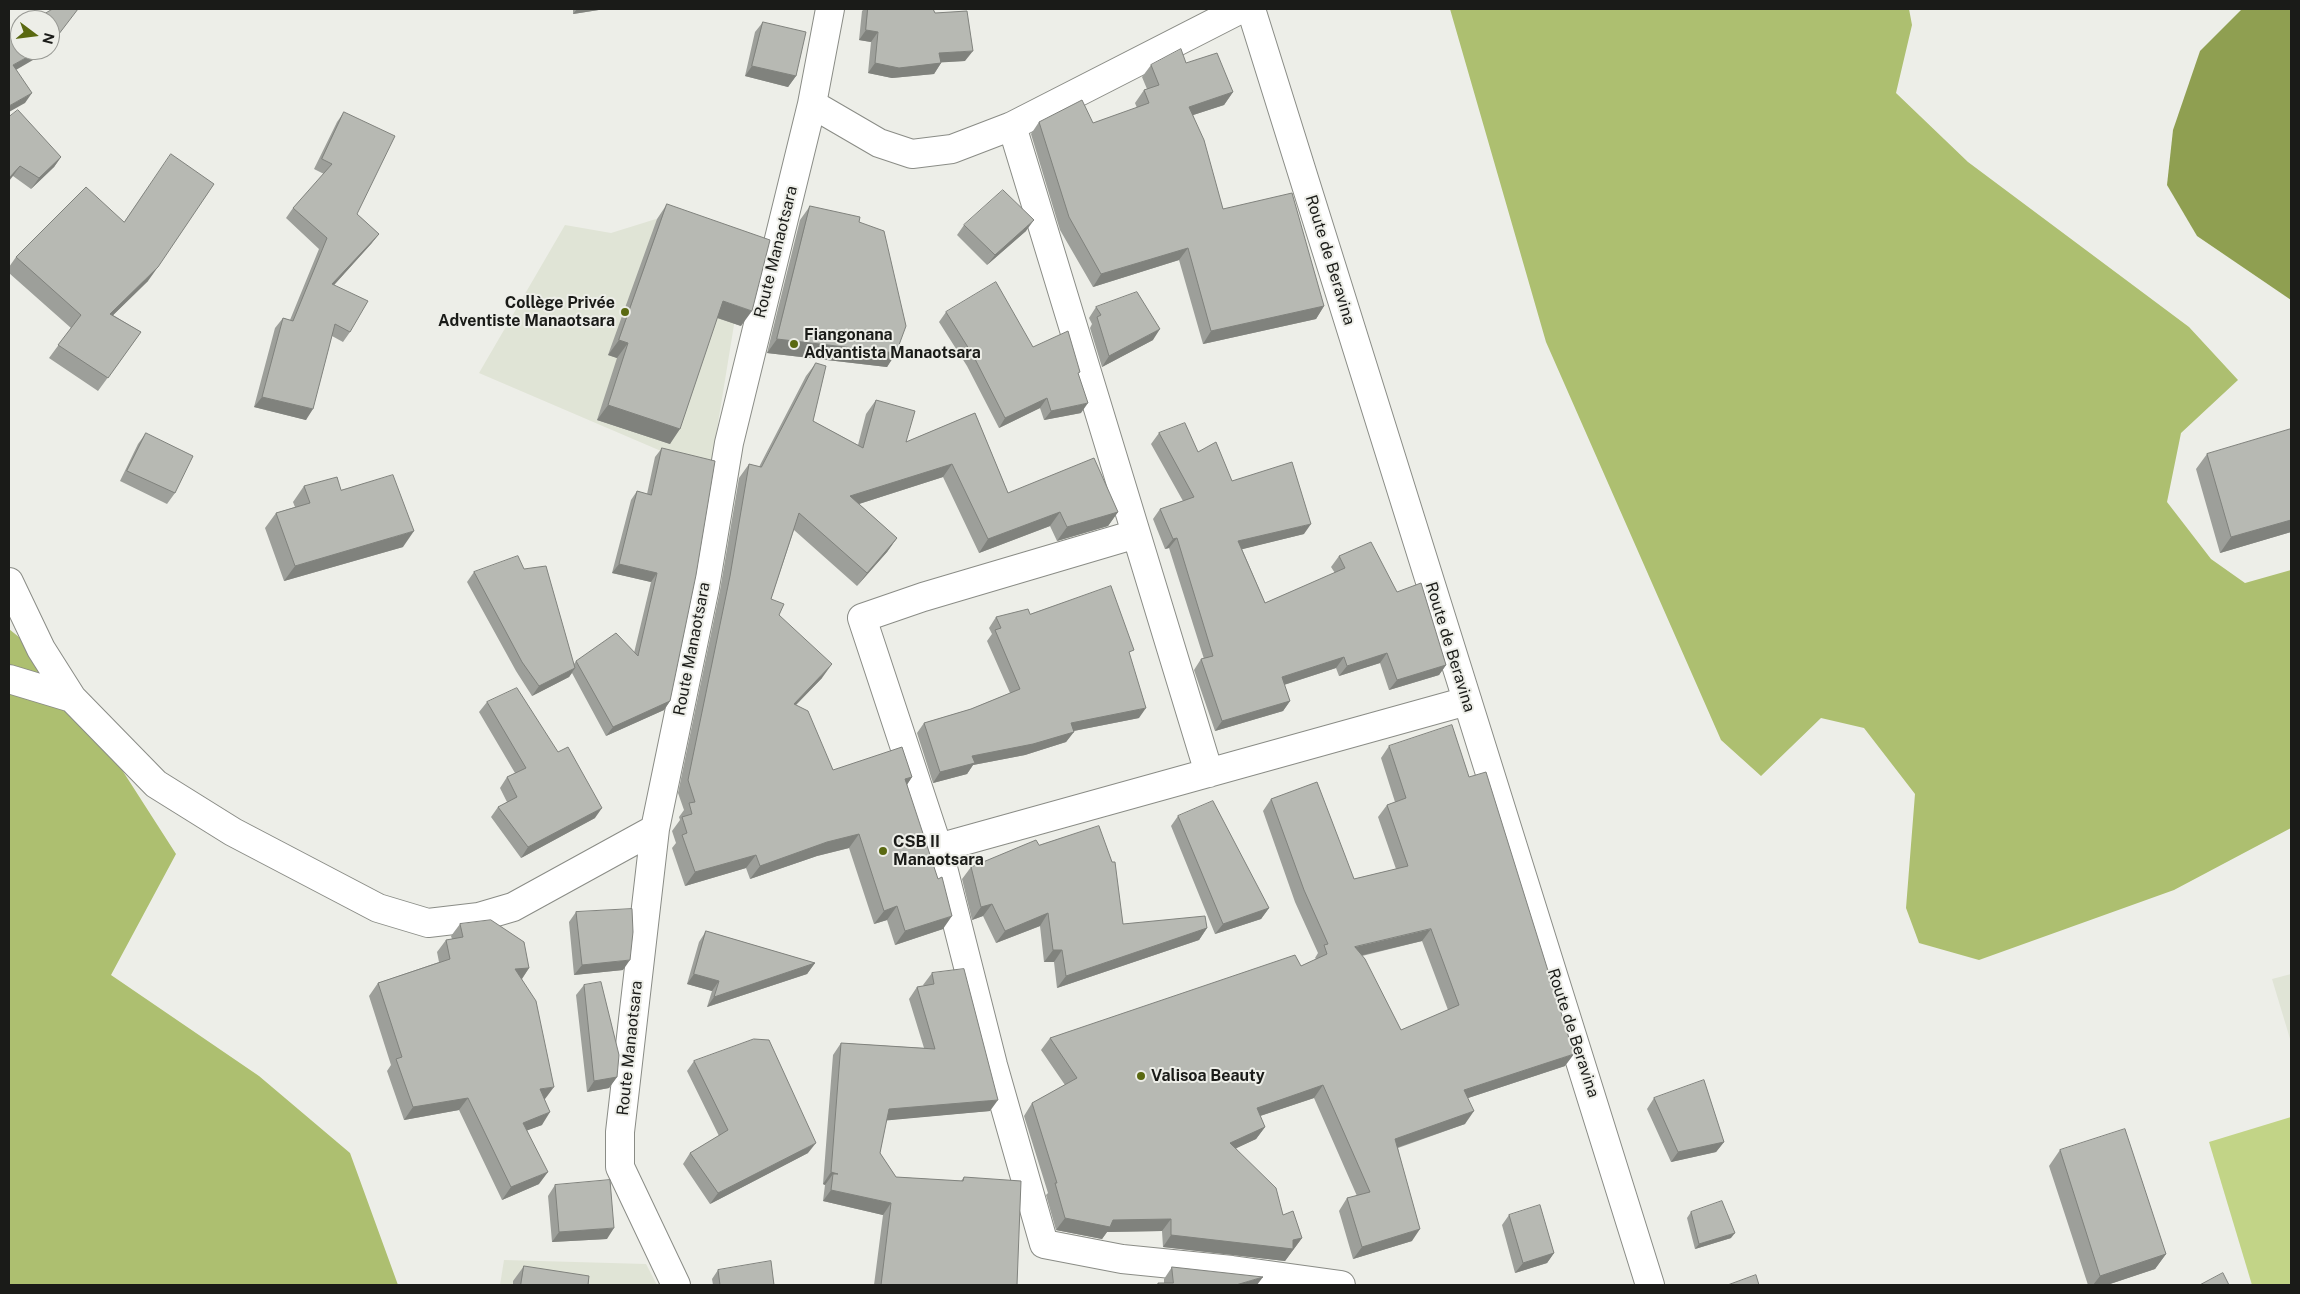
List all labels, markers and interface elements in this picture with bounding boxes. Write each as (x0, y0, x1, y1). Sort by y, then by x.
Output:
north arrow (10, 10, 60, 60)
text: N (39, 31, 58, 46)
street label: Route Manaotsara (750, 184, 802, 320)
street label: Route de Beravina (1301, 193, 1359, 327)
place label: Collège Privée Adventiste Manaotsara (438, 293, 615, 331)
marker: Collège Privée Adventiste Manaotsara (619, 306, 631, 318)
place label: Fiangonana Advantista Manaotsara (804, 325, 981, 363)
marker: Fiangonana Advantista Manaotsara (788, 338, 800, 350)
street label: Route de Beravina (1421, 580, 1479, 714)
street label: Route Manaotsara (670, 581, 714, 717)
place label: CSB II Manaotsara (893, 832, 984, 870)
marker: CSB II Manaotsara (877, 845, 889, 857)
street label: Route de Beravina (1543, 966, 1603, 1100)
street label: Route Manaotsara (613, 980, 647, 1116)
place label: Valisoa Beauty (1151, 1066, 1265, 1086)
marker: Valisoa Beauty (1135, 1070, 1147, 1082)

